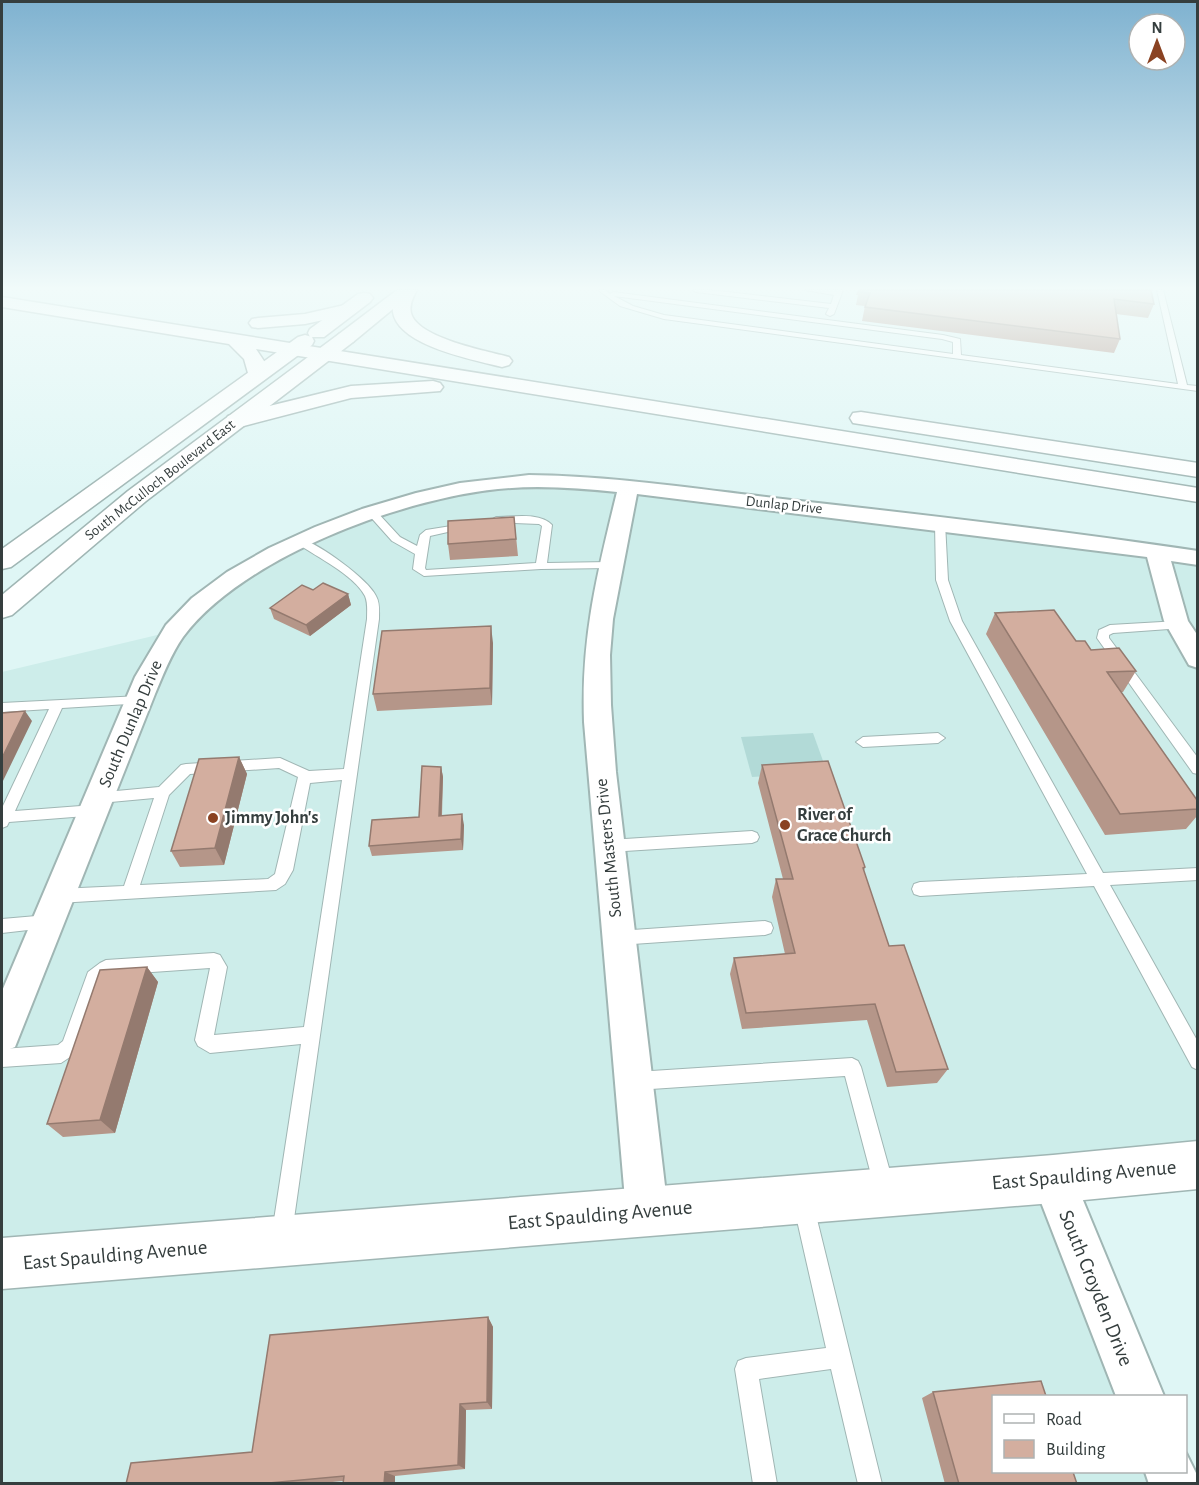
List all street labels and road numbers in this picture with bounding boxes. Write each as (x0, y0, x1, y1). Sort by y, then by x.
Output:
street label: South McCulloch Boulevard East (82, 417, 238, 543)
street label: Dunlap Drive (745, 494, 823, 516)
street label: South Dunlap Drive (96, 658, 166, 790)
street label: South Masters Drive (593, 777, 625, 919)
street label: East Spaulding Avenue (991, 1156, 1177, 1194)
street label: East Spaulding Avenue (507, 1196, 693, 1234)
street label: South Croyden Drive (1055, 1207, 1137, 1369)
street label: East Spaulding Avenue (22, 1236, 208, 1274)

